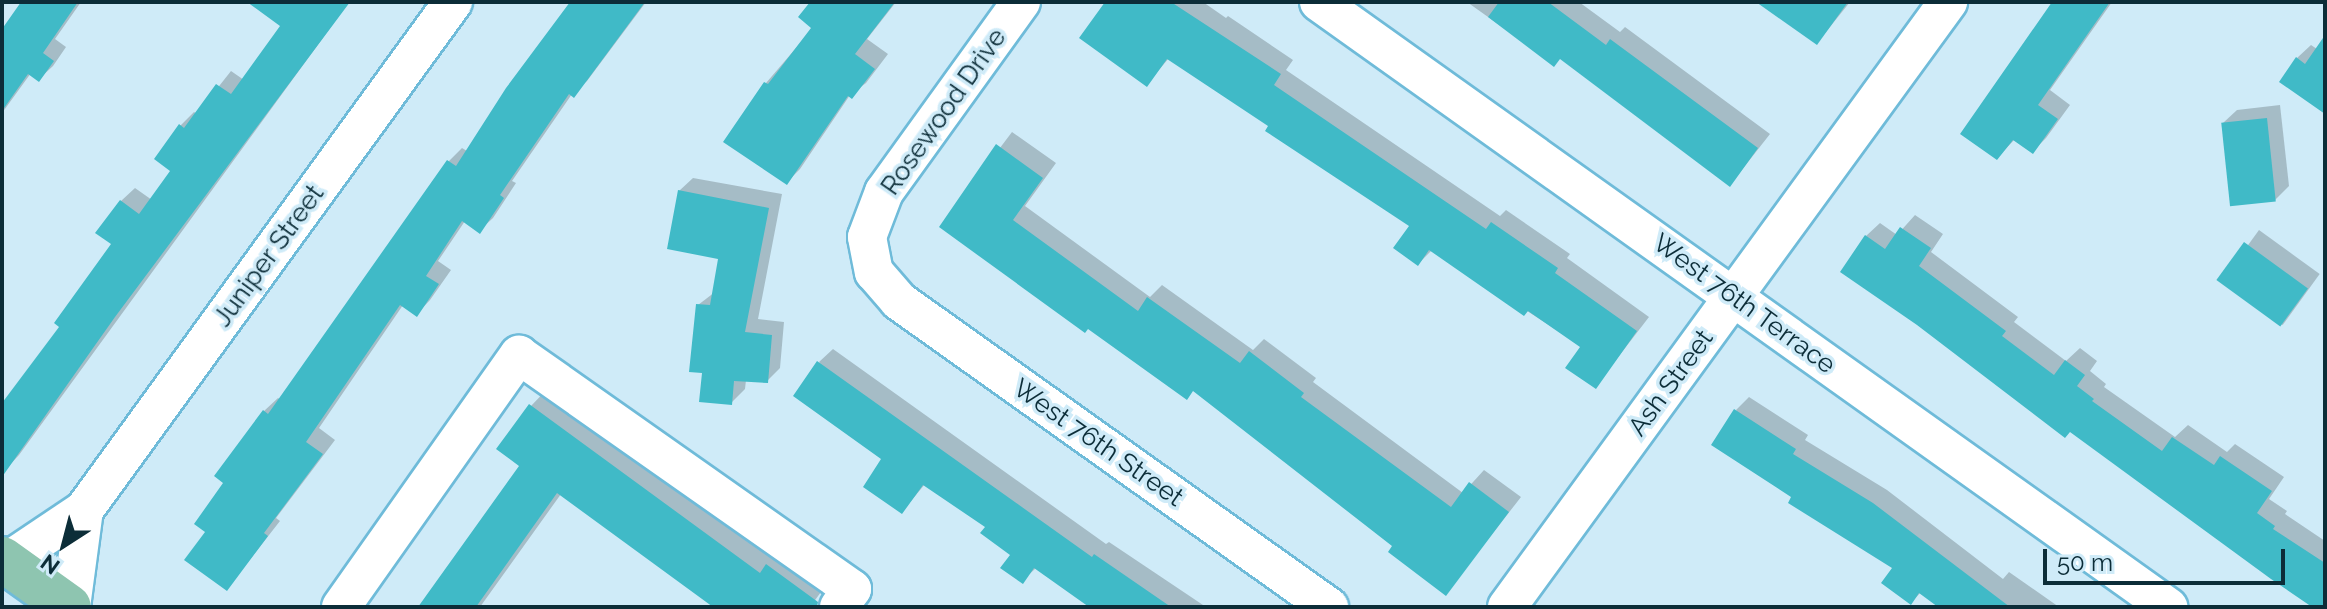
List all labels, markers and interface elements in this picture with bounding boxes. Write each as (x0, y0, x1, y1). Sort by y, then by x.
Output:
street label: Rosewood Drive (875, 23, 1013, 201)
street label: Juniper Street (207, 179, 331, 333)
street label: West 76th Terrace (1646, 227, 1842, 381)
street label: Ash Street (1622, 324, 1720, 442)
street label: West 76th Street (1007, 373, 1189, 513)
north arrow (24, 505, 104, 585)
scale bar (2047, 533, 2289, 583)
text: 50 m (2057, 548, 2113, 577)
text: N (35, 549, 64, 580)

